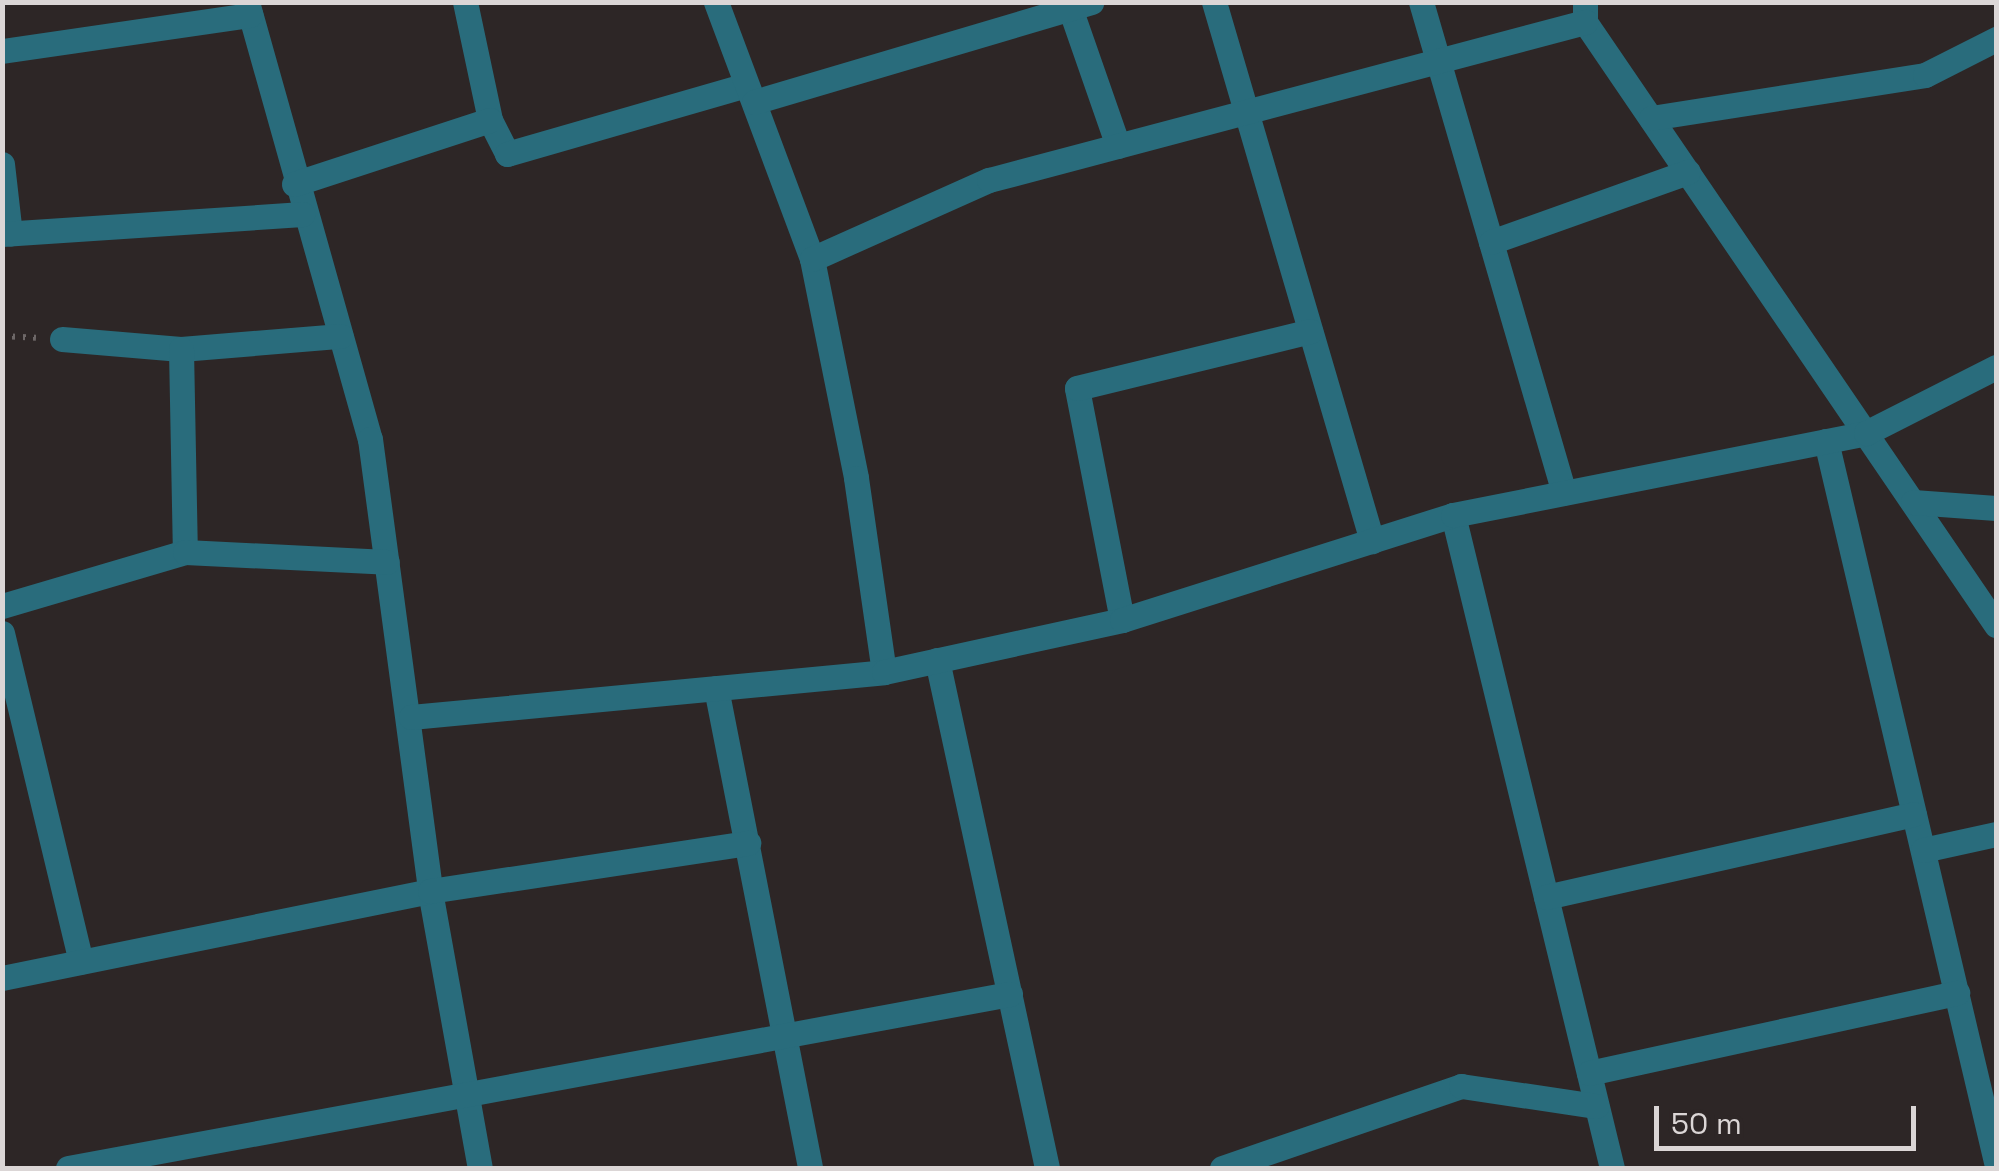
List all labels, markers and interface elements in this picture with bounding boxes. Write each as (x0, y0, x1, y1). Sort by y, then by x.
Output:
scale bar (1659, 1086, 1922, 1148)
text: 50 m (1671, 1104, 1742, 1143)

